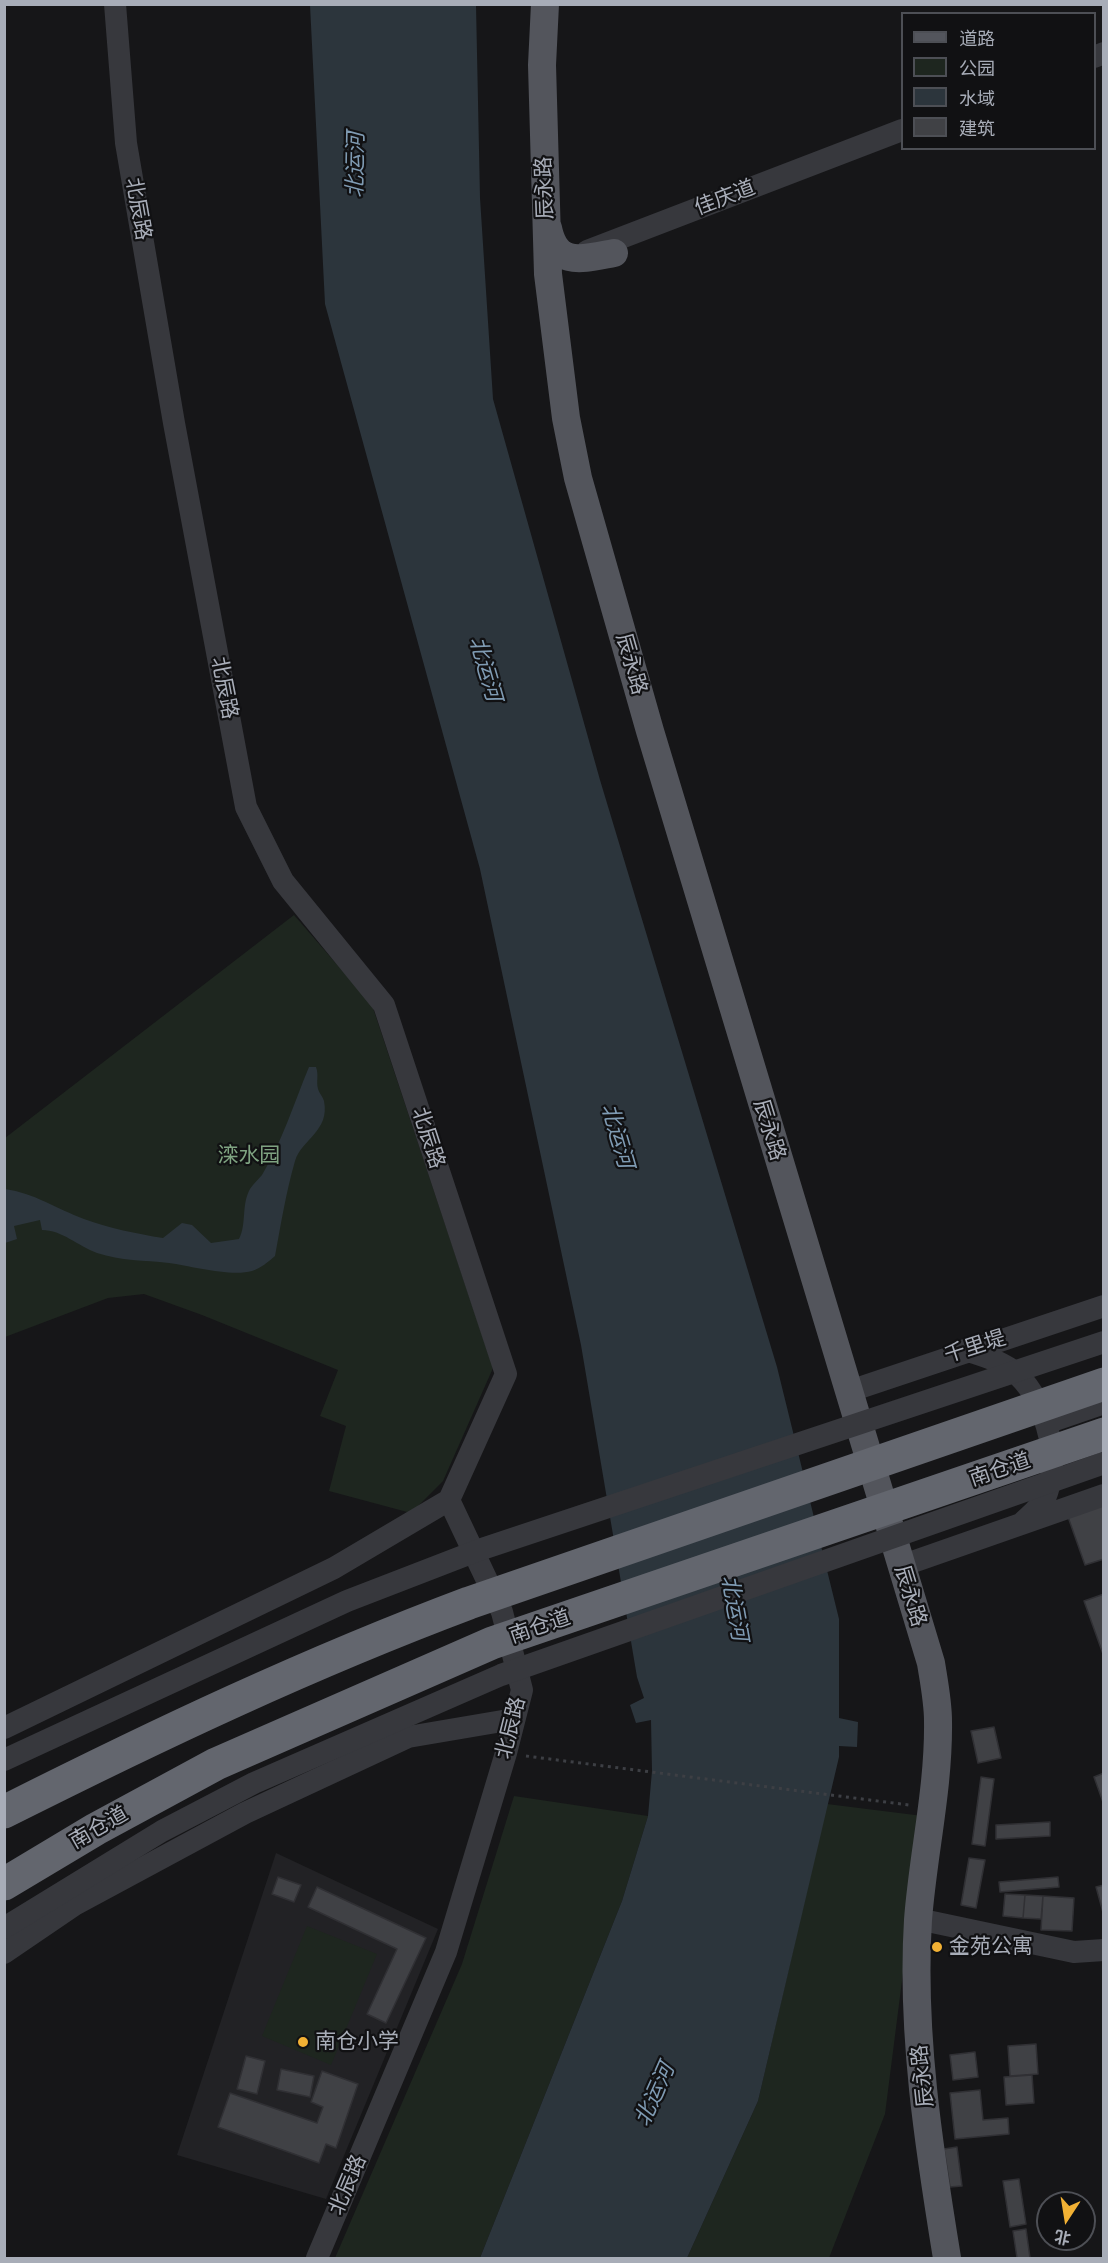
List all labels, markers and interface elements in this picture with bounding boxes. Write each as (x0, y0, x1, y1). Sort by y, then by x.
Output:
legend (901, 12, 1096, 150)
text: 道路 (959, 28, 995, 50)
text: 公园 (959, 58, 995, 80)
text: 水域 (959, 88, 995, 110)
text: 建筑 (959, 118, 995, 140)
water label: 北运河 (342, 132, 370, 198)
street label: 辰永路 (531, 156, 559, 220)
street label: 佳庆道 (691, 175, 759, 221)
street label: 北辰路 (120, 176, 156, 242)
street label: 辰永路 (610, 630, 652, 698)
water label: 北运河 (463, 634, 507, 704)
street label: 北辰路 (206, 655, 242, 721)
street label: 辰永路 (748, 1096, 790, 1164)
water label: 北运河 (595, 1101, 639, 1171)
street label: 北辰路 (406, 1104, 450, 1172)
park label: 滦水园 (218, 1143, 280, 1169)
street label: 千里堤 (941, 1325, 1009, 1369)
street label: 南仓道 (966, 1448, 1034, 1492)
street label: 辰永路 (889, 1562, 931, 1630)
water label: 北运河 (715, 1573, 753, 1643)
street label: 南仓道 (506, 1605, 574, 1649)
street label: 北辰路 (491, 1694, 531, 1762)
street label: 南仓道 (65, 1801, 133, 1855)
place label: 金苑公寓 (949, 1934, 1033, 1960)
marker: 金苑公寓 (930, 1940, 944, 1954)
place label: 南仓小学 (315, 2029, 399, 2055)
marker: 南仓小学 (296, 2035, 310, 2049)
street label: 辰永路 (907, 2043, 939, 2109)
water label: 北运河 (630, 2059, 680, 2131)
street label: 北辰路 (324, 2151, 372, 2219)
north arrow (1036, 2191, 1096, 2251)
text: 北 (1053, 2226, 1072, 2248)

